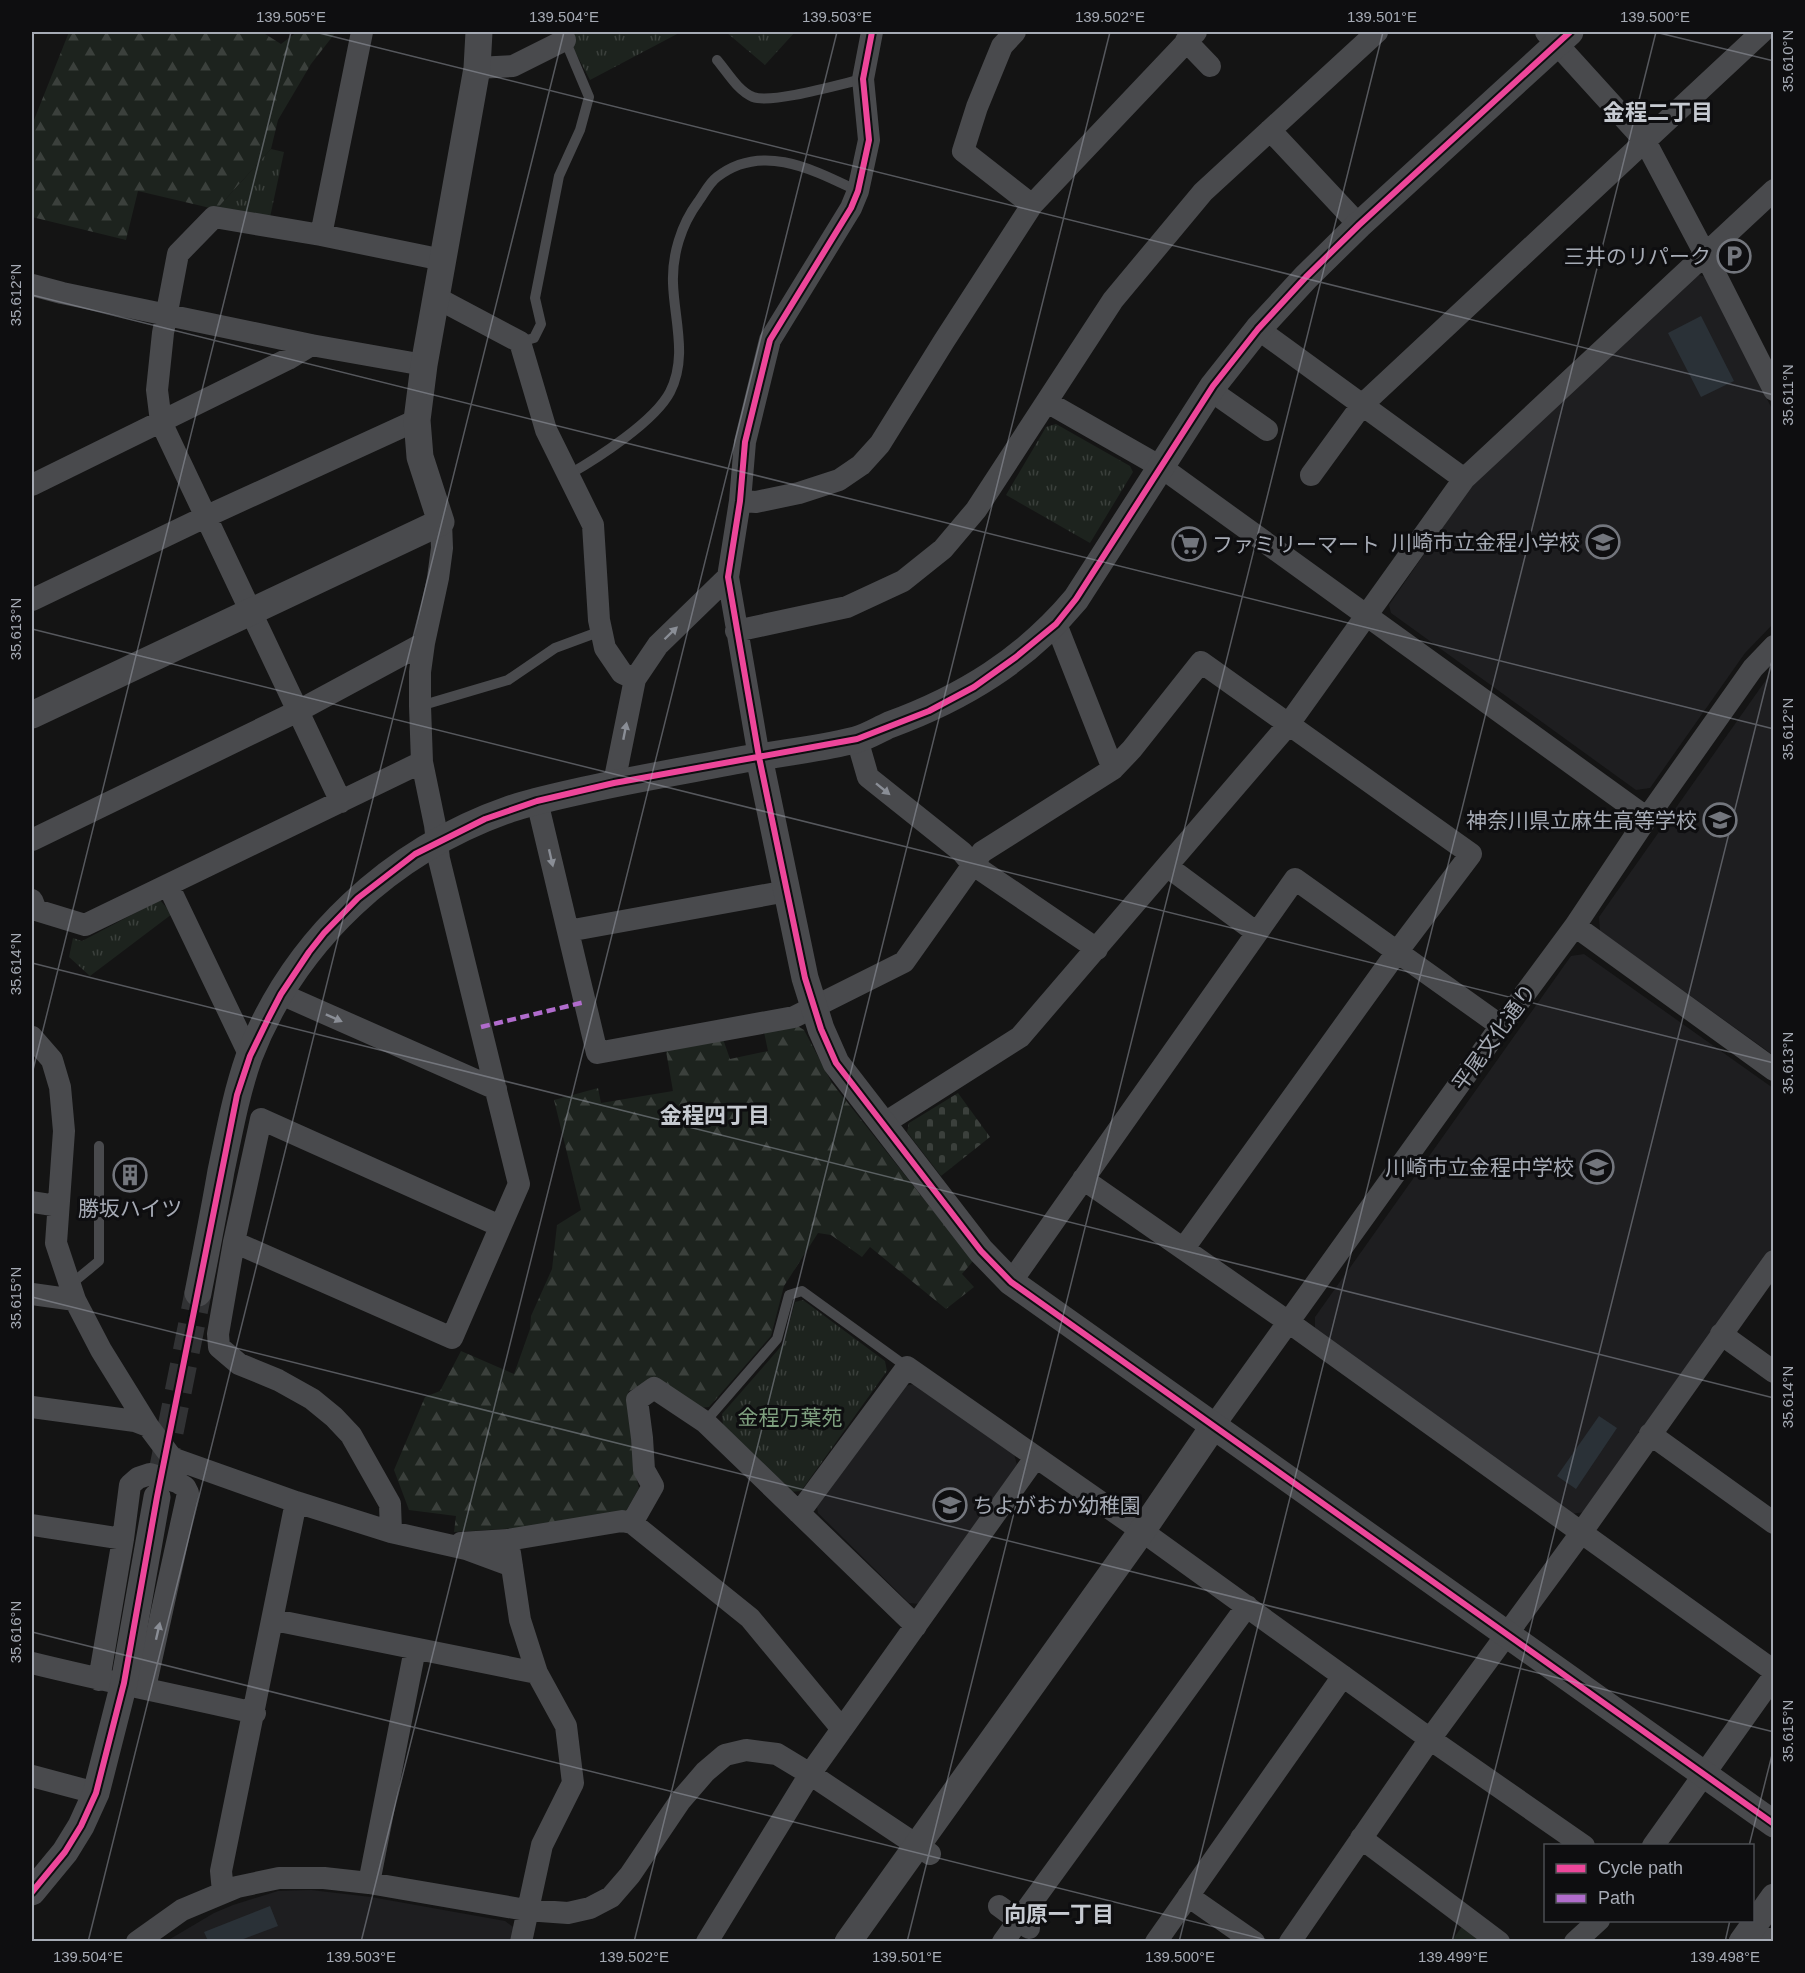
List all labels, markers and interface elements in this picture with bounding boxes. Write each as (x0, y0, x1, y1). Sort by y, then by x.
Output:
text: 139.505°E (256, 8, 326, 25)
text: 139.504°E (529, 8, 599, 25)
text: 139.503°E (802, 8, 872, 25)
text: 139.502°E (1075, 8, 1145, 25)
text: 139.501°E (1347, 8, 1417, 25)
text: 139.500°E (1620, 8, 1690, 25)
text: 35.610°N (1779, 30, 1796, 92)
district label: 金程二丁目 (1603, 100, 1713, 125)
parking icon: 三井のリパーク (1716, 238, 1752, 274)
place label: 三井のリパーク (1564, 245, 1711, 268)
text: 35.612°N (7, 264, 24, 326)
text: 35.611°N (1779, 364, 1796, 426)
school or university icon: 川崎市立金程小学校 (1585, 524, 1621, 560)
supermarket icon: ファミリーマート (1171, 526, 1207, 562)
place label: 川崎市立金程小学校 (1391, 531, 1580, 554)
place label: ファミリーマート (1212, 533, 1380, 556)
text: 35.613°N (7, 598, 24, 660)
one-way arrow (663, 626, 678, 640)
text: 35.612°N (1779, 698, 1796, 760)
one-way arrow (621, 721, 630, 740)
one-way arrow (876, 782, 891, 794)
school or university icon: 神奈川県立麻生高等学校 (1702, 802, 1738, 838)
place label: 神奈川県立麻生高等学校 (1466, 809, 1697, 832)
one-way arrow (546, 849, 556, 867)
text: 35.614°N (7, 933, 24, 995)
street label: 平尾文化通り (1448, 979, 1540, 1095)
one-way arrow (326, 1013, 343, 1022)
text: 35.613°N (1779, 1032, 1796, 1094)
district label: 金程四丁目 (660, 1103, 770, 1128)
school or university icon: 川崎市立金程中学校 (1579, 1149, 1615, 1185)
place label: 川崎市立金程中学校 (1385, 1156, 1574, 1179)
building icon: 勝坂ハイツ (112, 1157, 148, 1193)
place label: 勝坂ハイツ (78, 1197, 182, 1220)
text: 35.615°N (7, 1267, 24, 1329)
text: 35.614°N (1779, 1366, 1796, 1428)
park label: 金程万葉苑 (738, 1406, 843, 1429)
school or university icon: ちよがおか幼稚園 (932, 1487, 968, 1523)
place label: ちよがおか幼稚園 (973, 1494, 1141, 1517)
text: 35.616°N (7, 1601, 24, 1663)
one-way arrow (153, 1621, 163, 1640)
text: 35.615°N (1779, 1700, 1796, 1762)
legend (1544, 1844, 1754, 1922)
text: Cycle path (1598, 1858, 1683, 1878)
text: Path (1598, 1888, 1635, 1908)
district label: 向原一丁目 (1004, 1902, 1114, 1927)
text: 139.504°E (53, 1948, 123, 1965)
text: 139.503°E (326, 1948, 396, 1965)
text: 139.502°E (599, 1948, 669, 1965)
text: 139.501°E (872, 1948, 942, 1965)
text: 139.500°E (1145, 1948, 1215, 1965)
text: 139.499°E (1418, 1948, 1488, 1965)
text: 139.498°E (1690, 1948, 1760, 1965)

